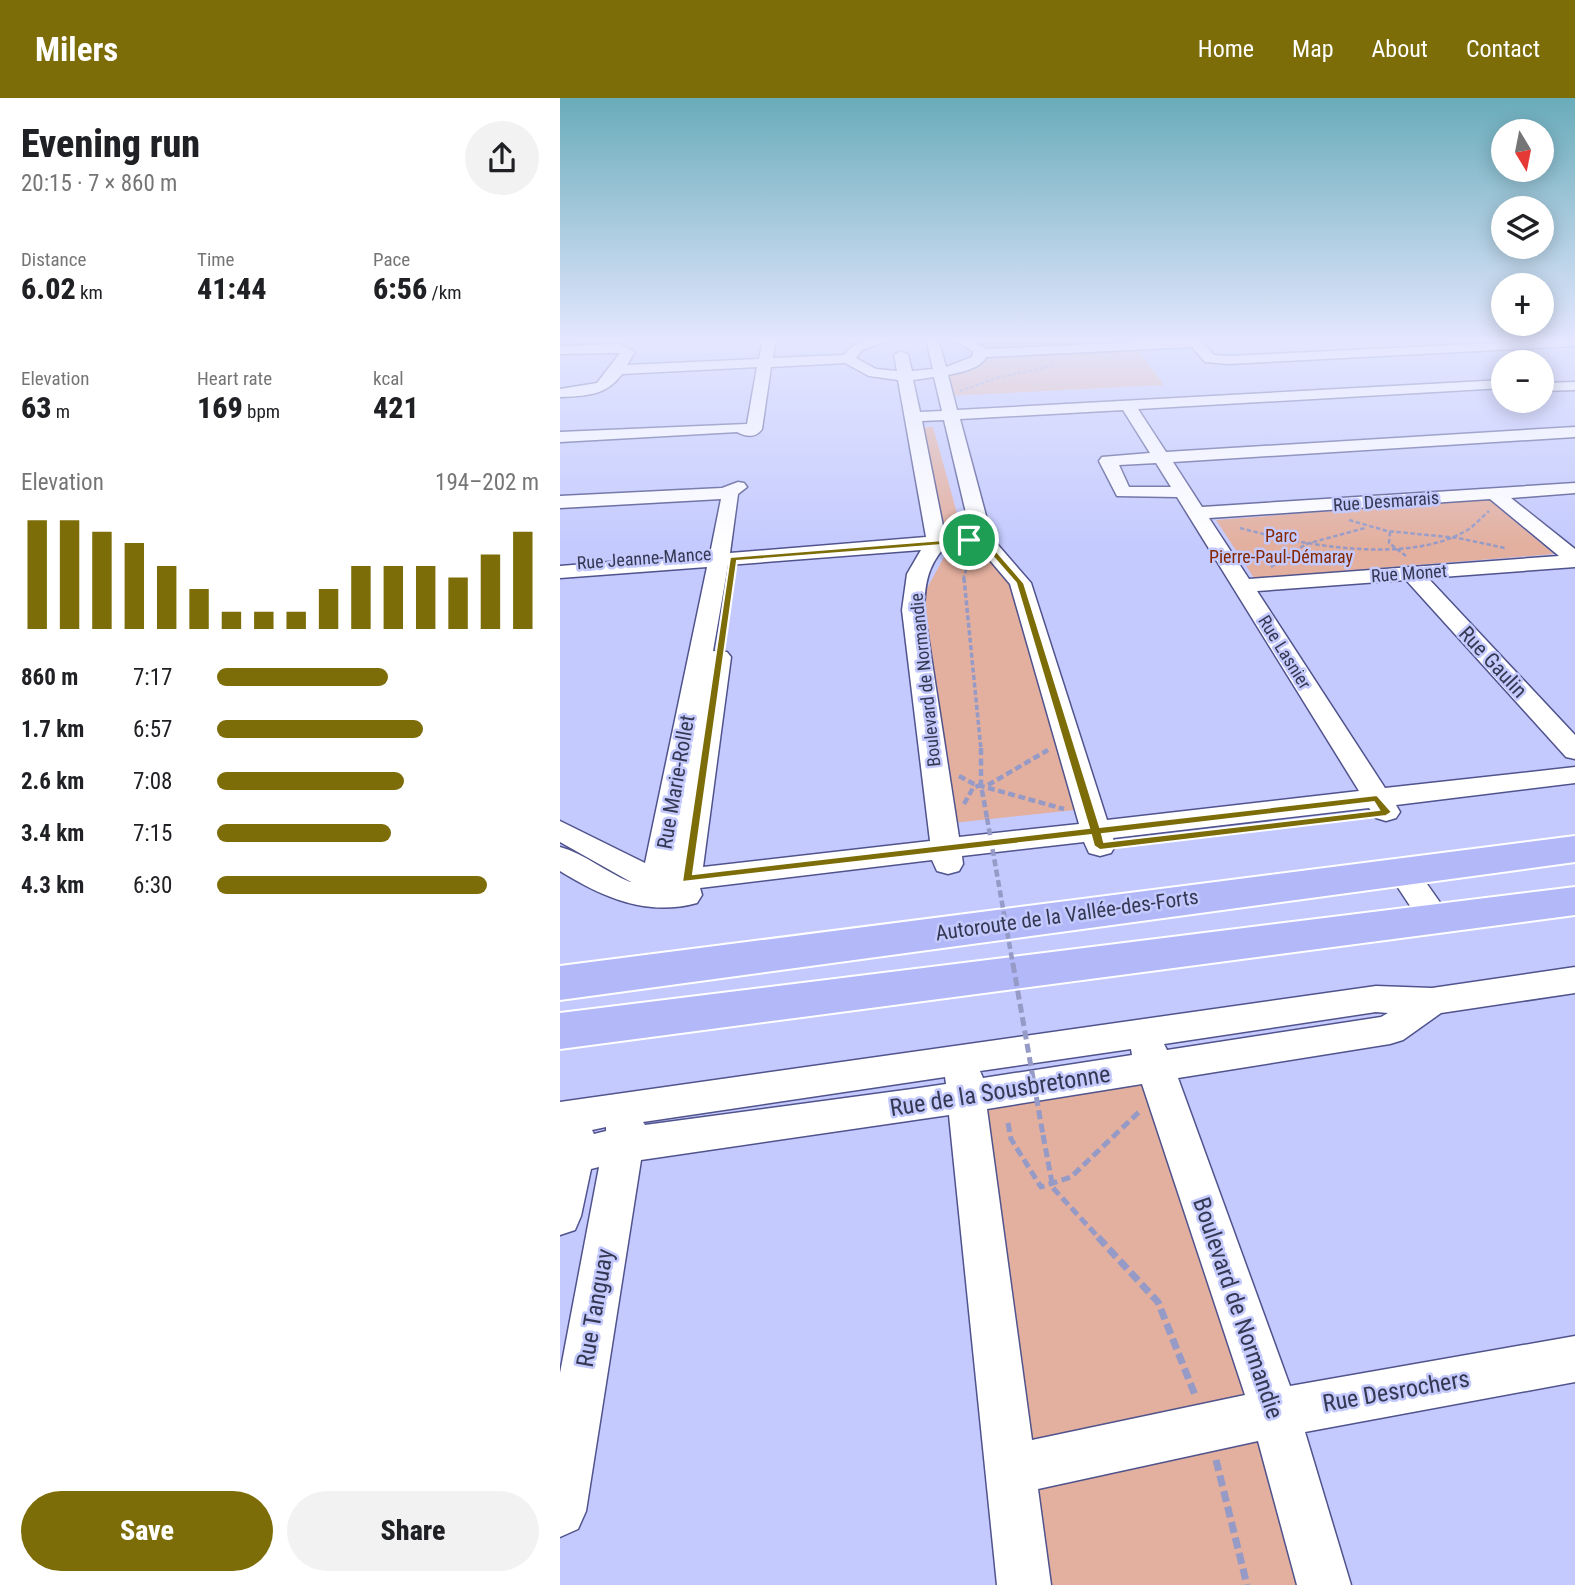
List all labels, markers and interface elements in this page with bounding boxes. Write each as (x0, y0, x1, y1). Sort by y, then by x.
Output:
text: Milers (35, 30, 118, 69)
text: Home (1198, 35, 1254, 63)
text: Map (1292, 35, 1334, 63)
text: About (1372, 35, 1428, 63)
text: Contact (1466, 35, 1540, 63)
north arrow (1491, 119, 1554, 182)
map controls (1491, 119, 1554, 413)
button: share (465, 121, 539, 195)
text: Evening run (21, 122, 200, 166)
text: 20:15 · 7 × 860 m (21, 170, 177, 197)
button: layers (1491, 196, 1554, 259)
text: Distance (21, 248, 86, 271)
text: Time (197, 248, 234, 271)
text: Pace (373, 248, 410, 271)
text: 6.02 (21, 271, 76, 306)
text: 41:44 (197, 271, 266, 306)
text: 6:56 (373, 271, 427, 306)
button: + (1491, 273, 1554, 336)
text: km (76, 281, 103, 304)
text: /km (427, 281, 462, 304)
button: − (1491, 350, 1554, 413)
text: Elevation (21, 367, 89, 390)
text: Heart rate (197, 367, 272, 390)
text: kcal (373, 367, 404, 390)
text: 63 (21, 390, 52, 425)
text: 169 (197, 390, 243, 425)
text: 421 (373, 390, 419, 425)
text: m (52, 400, 70, 423)
text: bpm (243, 400, 280, 423)
text: Elevation (21, 469, 104, 496)
text: 194–202 m (435, 469, 539, 496)
street label: Rue Desmarais (1332, 487, 1440, 515)
pin (939, 510, 999, 570)
icon: arrive (950, 521, 988, 559)
park label: Parc Pierre-Paul-Démaray (1209, 525, 1354, 567)
street label: Rue Jeanne-Mance (576, 543, 712, 573)
street label: Rue Monet (1370, 560, 1448, 586)
street label: Boulevard de Normandie (905, 592, 945, 768)
street label: Rue Lasnier (1254, 611, 1316, 693)
street label: Rue Gaulin (1454, 621, 1532, 703)
text: 860 m (21, 664, 78, 691)
text: 7:17 (133, 664, 172, 691)
street label: Rue Marie-Rollet (652, 713, 700, 851)
text: 1.7 km (21, 716, 84, 743)
text: 6:57 (133, 716, 172, 743)
text: 2.6 km (21, 768, 84, 795)
text: 7:08 (133, 768, 172, 795)
text: 3.4 km (21, 820, 84, 847)
text: 7:15 (133, 820, 172, 847)
text: 4.3 km (21, 872, 84, 899)
text: 6:30 (133, 872, 172, 899)
street label: Autoroute de la Vallée-des-Forts (934, 885, 1200, 945)
street label: Rue de la Sousbretonne (888, 1060, 1112, 1122)
street label: Boulevard de Normandie (1187, 1194, 1289, 1422)
street label: Rue Tanguay (571, 1247, 619, 1369)
street label: Rue Desrochers (1321, 1364, 1471, 1418)
button: Save (21, 1491, 273, 1571)
button: Share (287, 1491, 539, 1571)

